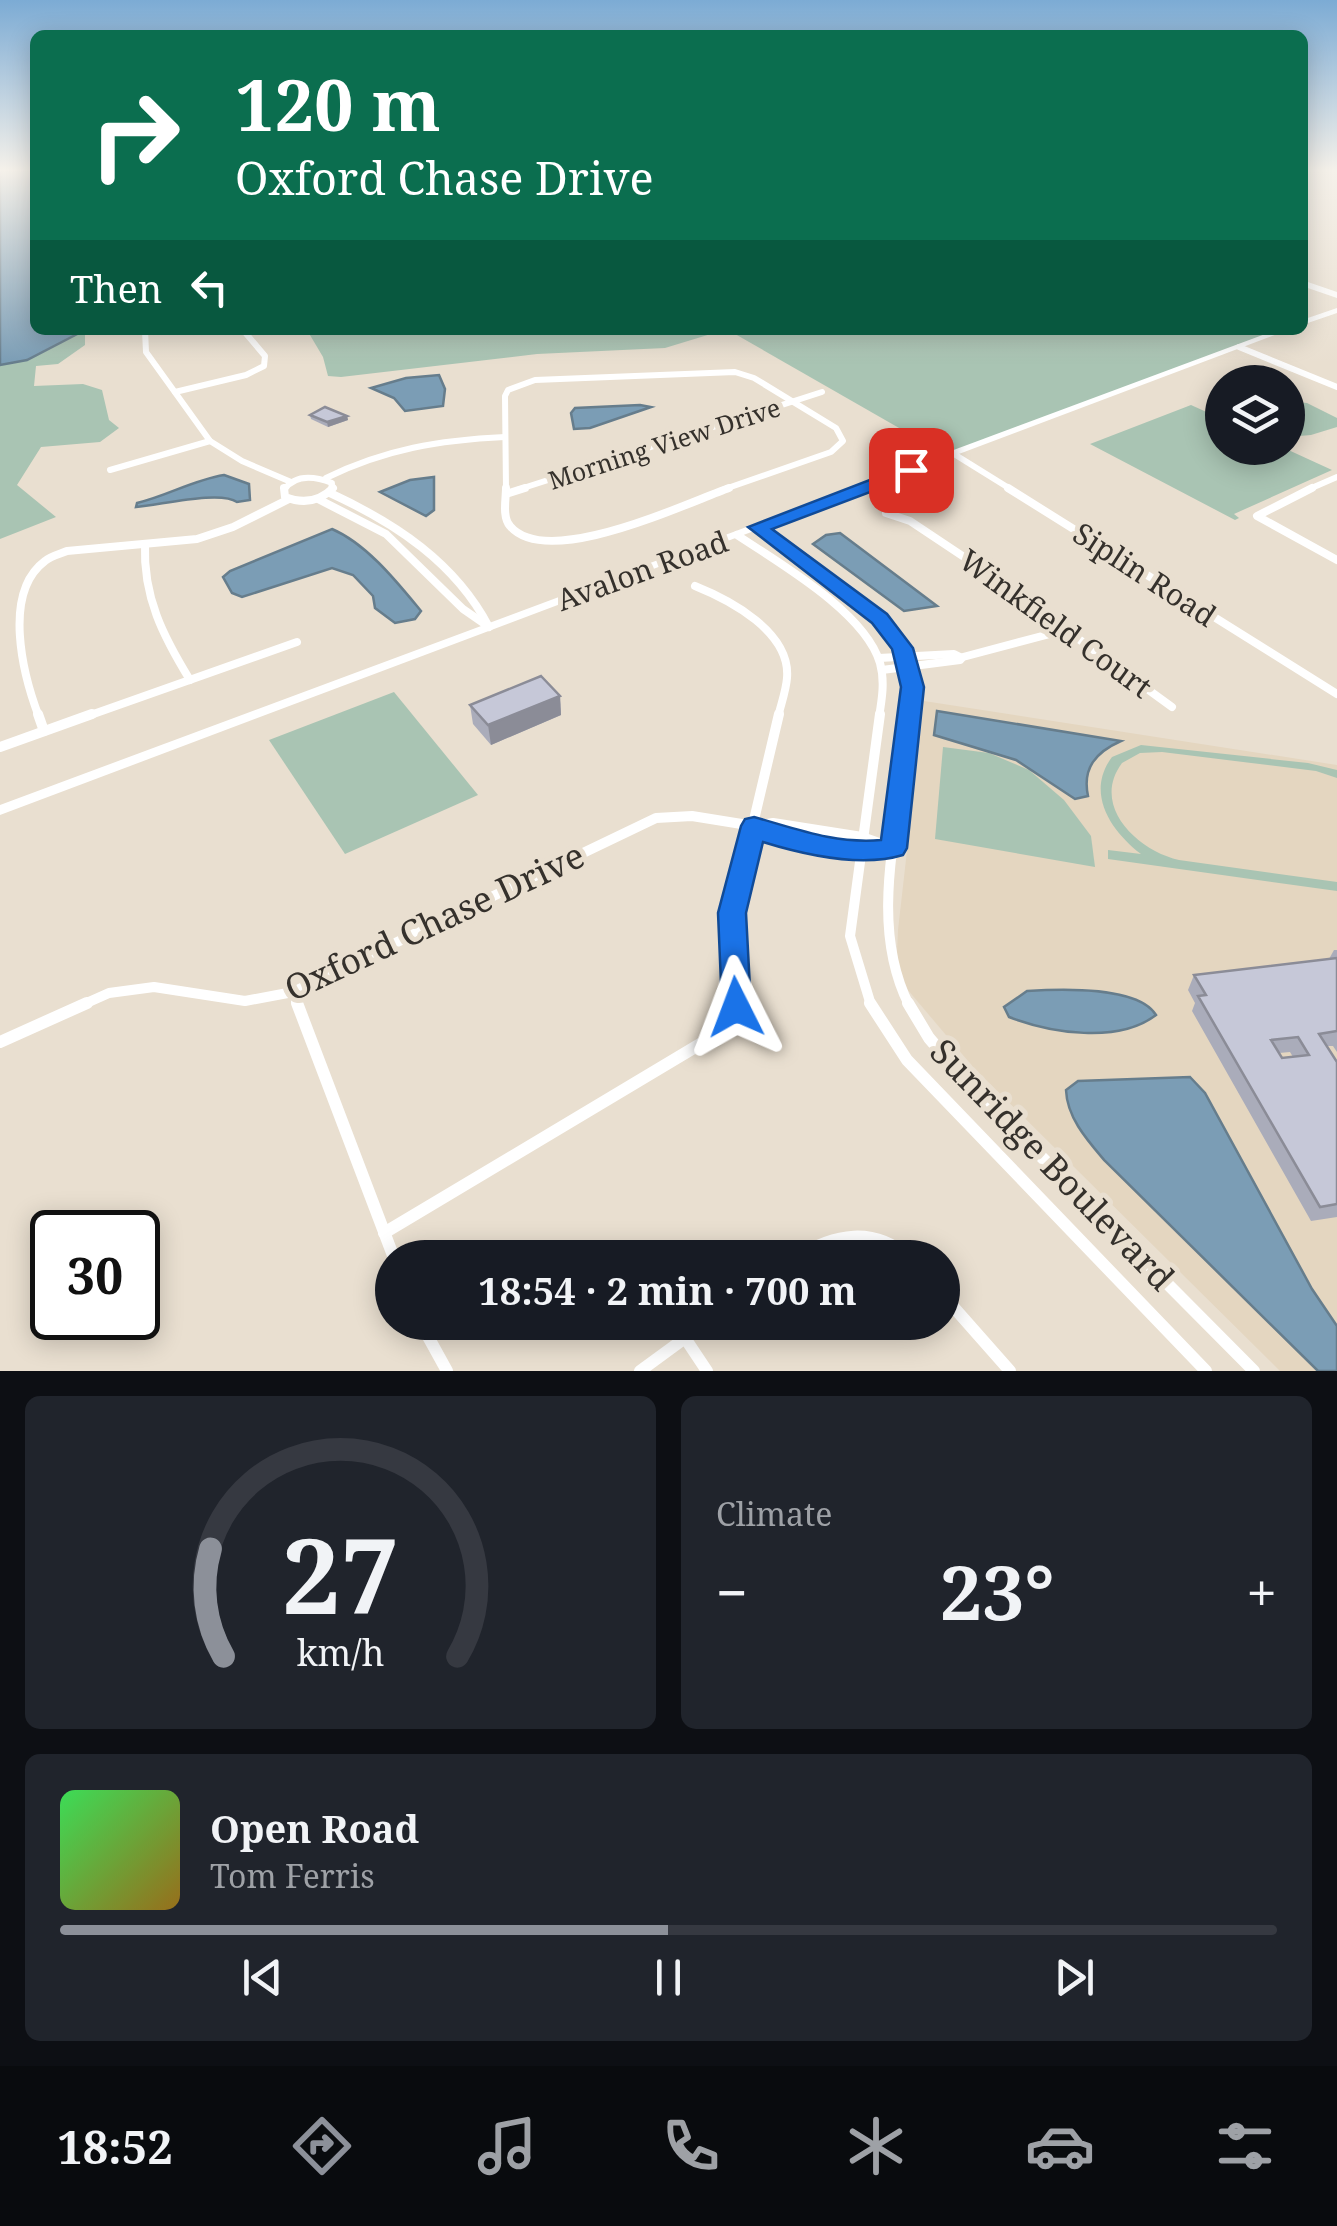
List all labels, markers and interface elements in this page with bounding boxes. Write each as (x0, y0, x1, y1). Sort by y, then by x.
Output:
text: 120 m (235, 56, 441, 152)
icon: right (70, 70, 200, 200)
text: Oxford Chase Drive (235, 147, 654, 208)
icon: left (182, 260, 237, 315)
text: Then (70, 262, 162, 314)
map controls (1205, 365, 1305, 465)
button: layers (1205, 365, 1305, 465)
street label: Morning View Drive (544, 389, 784, 497)
pin (869, 428, 954, 513)
icon: arrive (884, 443, 939, 498)
street label: Siplin Road (1066, 513, 1224, 635)
street label: Avalon Road (551, 520, 733, 620)
street label: Winkfield Court (951, 539, 1161, 707)
street label: Oxford Chase Drive (277, 831, 591, 1011)
position arrow (684, 955, 788, 1059)
street label: Sunridge Boulevard (921, 1028, 1185, 1300)
speed limit sign: 30 (30, 1210, 160, 1340)
text: 18:54 · 2 min · 700 m (478, 1264, 857, 1316)
text: Climate (716, 1492, 832, 1535)
text: 27 (282, 1503, 399, 1644)
text: 23° (940, 1540, 1054, 1642)
text: − (716, 1554, 748, 1629)
text: + (1246, 1554, 1277, 1629)
text: km/h (297, 1628, 384, 1676)
text: Open Road (210, 1802, 419, 1854)
text: Tom Ferris (210, 1854, 375, 1897)
icon: previous (235, 1950, 290, 2005)
icon: pause (641, 1950, 696, 2005)
icon: next (1047, 1950, 1102, 2005)
icon: directions (287, 2111, 357, 2181)
icon: music (472, 2111, 542, 2181)
icon: phone (656, 2111, 726, 2181)
icon: climate (841, 2111, 911, 2181)
icon: car (1025, 2111, 1095, 2181)
icon: filters (1210, 2111, 1280, 2181)
text: 18:52 (57, 2116, 173, 2177)

